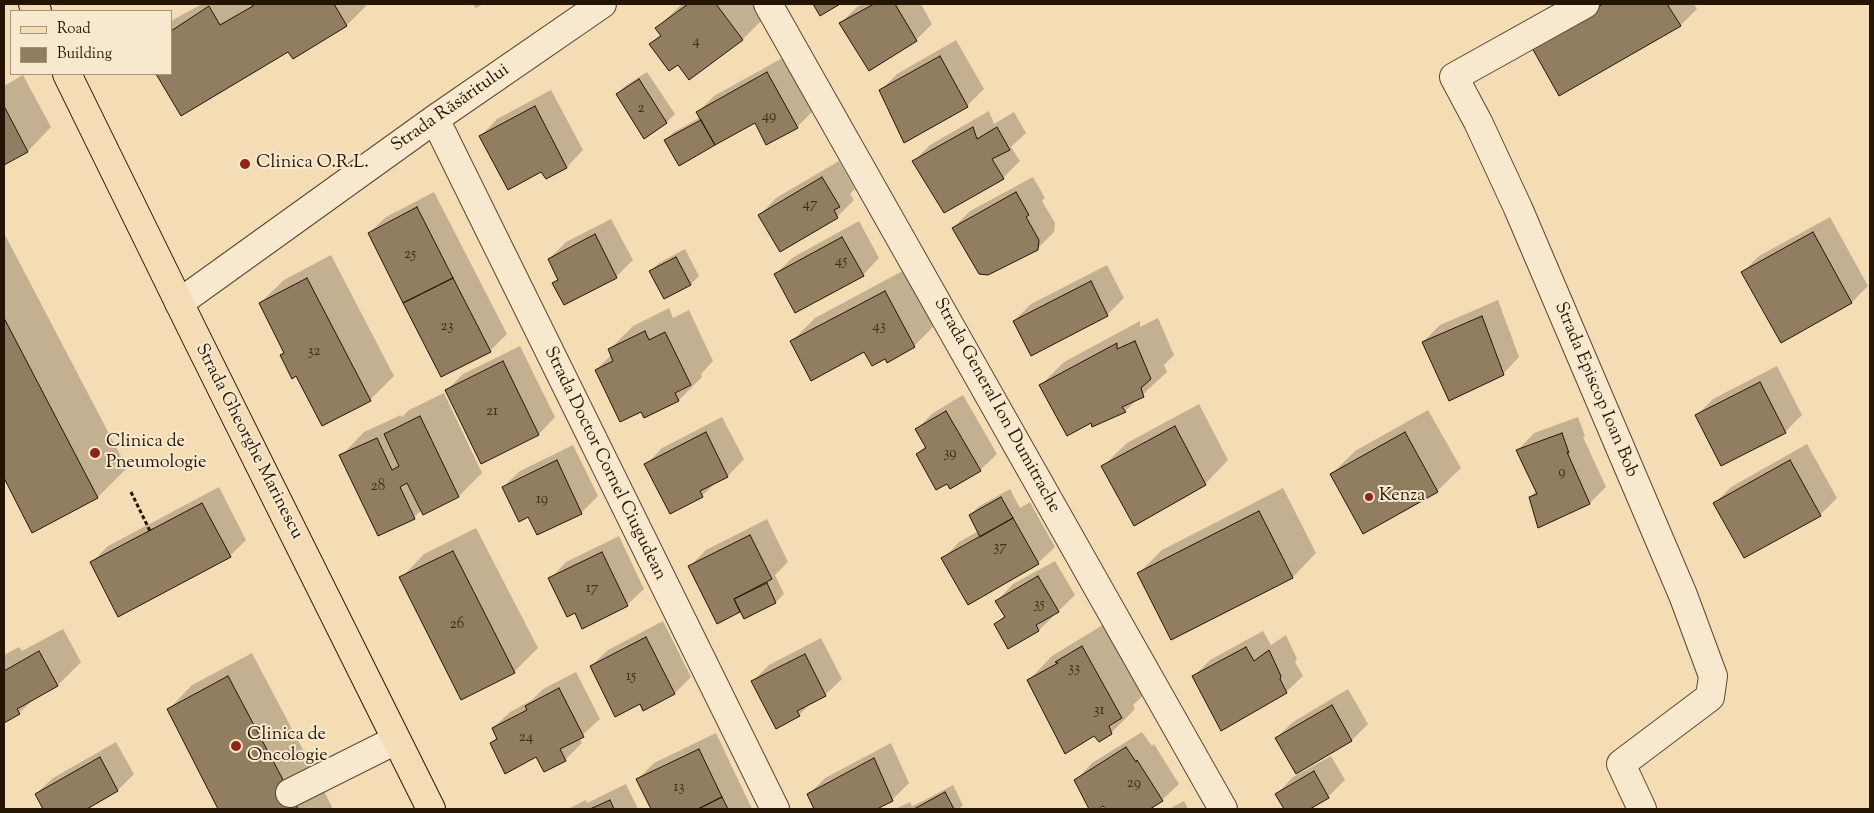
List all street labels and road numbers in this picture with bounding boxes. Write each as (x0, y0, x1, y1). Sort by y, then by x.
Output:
street label: Strada Răsăritului (388, 60, 514, 158)
street label: Strada General Ion Dumitrache (928, 295, 1064, 517)
street label: Strada Episcop Ioan Bob (1548, 299, 1642, 481)
street label: Strada Gheorghe Marinescu (189, 341, 307, 543)
street label: Strada Doctor Cornel Ciugudean (538, 344, 670, 584)

